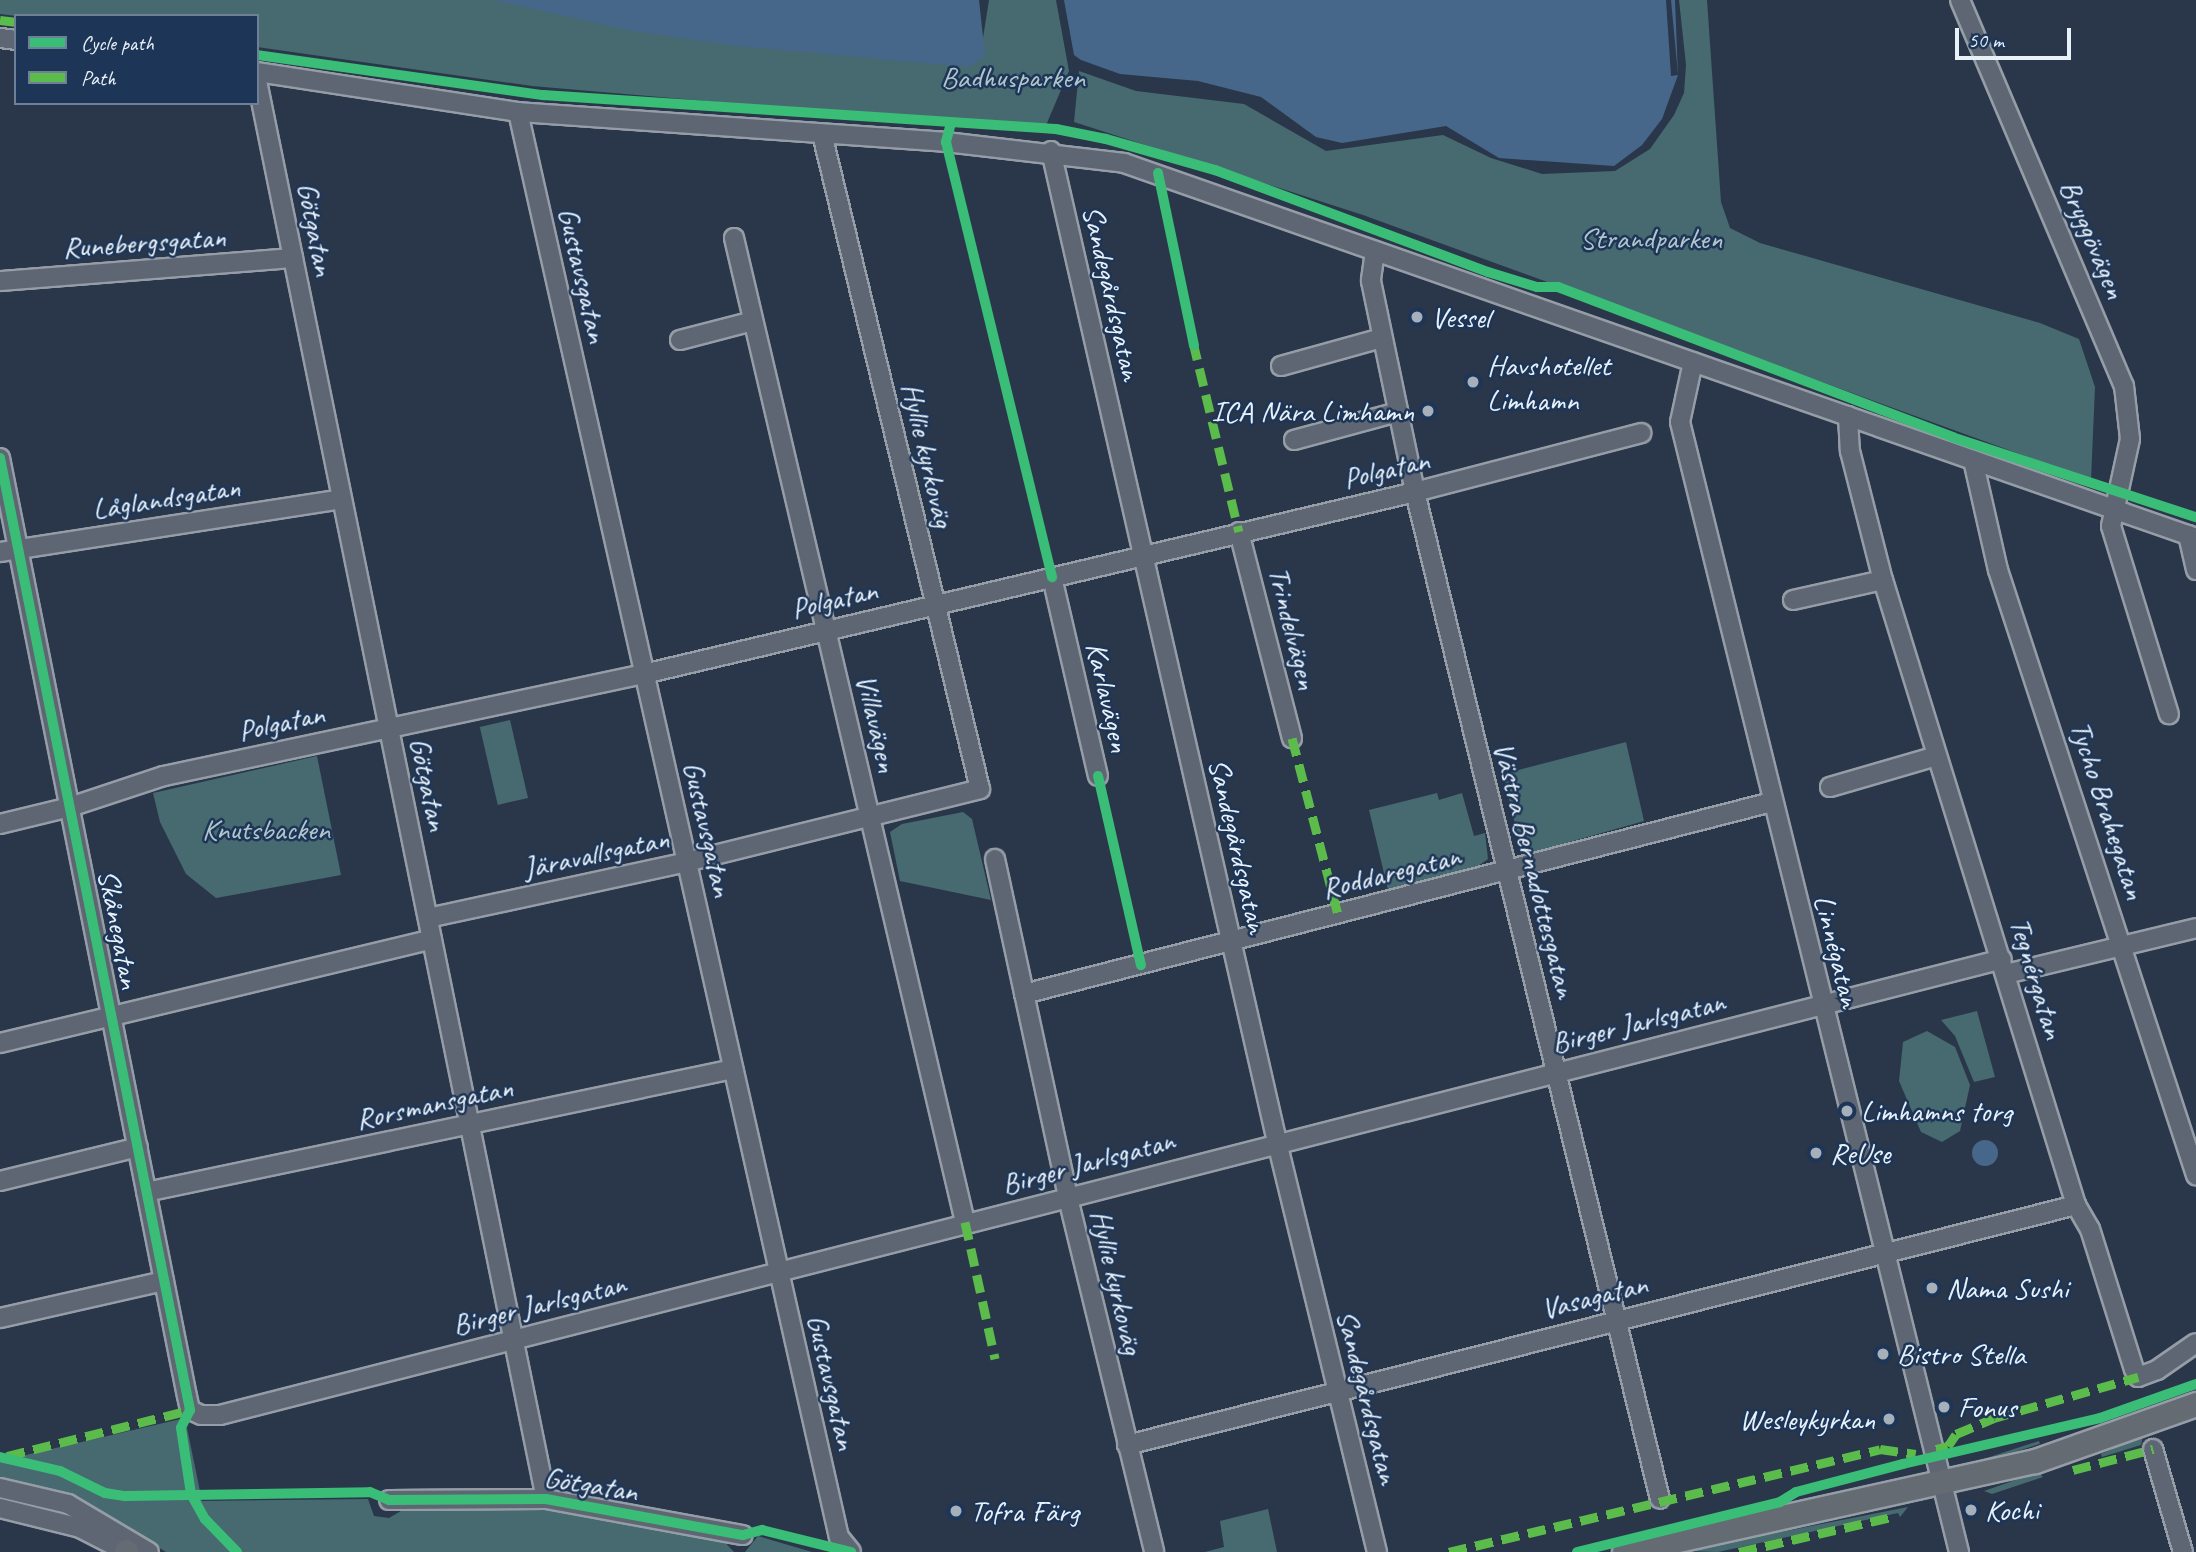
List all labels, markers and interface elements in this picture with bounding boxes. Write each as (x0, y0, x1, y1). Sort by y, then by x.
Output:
legend (14, 14, 259, 105)
scale bar (1958, 14, 2074, 58)
text: 50 m (1968, 27, 2004, 53)
text: Cycle path (81, 30, 154, 56)
park label: Badhusparken (941, 59, 1085, 95)
text: Path (81, 65, 116, 91)
street label: Bryggövägen (2052, 174, 2134, 304)
street label: Götgatan (289, 179, 343, 279)
street label: Sandegårdsgatan (1074, 202, 1150, 384)
street label: Gustavsgatan (550, 204, 616, 346)
street label: Runebergsgatan (61, 218, 227, 266)
park label: Strandparken (1580, 220, 1722, 256)
place label: Vessel (1431, 299, 1490, 335)
marker: Vessel (1409, 309, 1425, 325)
place label: Havshotellet Limhamn (1487, 347, 1610, 418)
marker: Havshotellet Limhamn (1465, 374, 1481, 390)
street label: Hyllie kyrkoväg (894, 379, 962, 531)
place label: ICA Nära Limhamn (1212, 393, 1414, 429)
marker: ICA Nära Limhamn (1420, 403, 1436, 419)
street label: Polgatan (1340, 442, 1432, 496)
street label: Låglandsgatan (90, 469, 242, 527)
street label: Trindelvägen (1260, 563, 1326, 693)
street label: Polgatan (788, 572, 880, 626)
street label: Karlavägen (1078, 639, 1138, 755)
street label: Villavägen (848, 671, 906, 775)
street label: Polgatan (235, 695, 327, 749)
street label: Tycho Brahegatan (2062, 716, 2154, 904)
street label: Götgatan (402, 734, 456, 834)
street label: Västra Bernadottesgatan (1486, 739, 1584, 1001)
street label: Sandegårdsgatan (1200, 755, 1276, 937)
street label: Gustavsgatan (675, 758, 741, 900)
park label: Knutsbacken (202, 811, 330, 847)
street label: Järavallsgatan (520, 820, 672, 886)
street label: Roddaregatan (1318, 837, 1464, 907)
street label: Skånegatan (90, 866, 148, 992)
street label: Linnégatan (1806, 891, 1868, 1011)
street label: Tegnérgatan (2002, 913, 2072, 1043)
street label: Birger Jarlsgatan (1548, 983, 1728, 1061)
street label: Rorsmansgatan (352, 1069, 516, 1137)
place label: Limhamns torg (1861, 1093, 2012, 1129)
marker: Limhamns torg (1839, 1103, 1855, 1119)
street label: Birger Jarlsgatan (998, 1122, 1178, 1202)
place label: ReUse (1830, 1135, 1890, 1171)
marker: ReUse (1808, 1145, 1824, 1161)
street label: Hyllie kyrkoväg (1083, 1206, 1151, 1358)
street label: Birger Jarlsgatan (449, 1265, 629, 1343)
street label: Vasagatan (1537, 1265, 1651, 1327)
place label: Nama Sushi (1946, 1270, 2068, 1306)
marker: Nama Sushi (1924, 1280, 1940, 1296)
street label: Sandegårdsgatan (1329, 1306, 1407, 1488)
street label: Gustavsgatan (799, 1311, 865, 1453)
place label: Bistro Stella (1897, 1336, 2024, 1372)
marker: Bistro Stella (1875, 1346, 1891, 1362)
place label: Fonus (1958, 1389, 2016, 1425)
marker: Fonus (1936, 1399, 1952, 1415)
place label: Wesleykyrkan (1739, 1401, 1875, 1437)
marker: Wesleykyrkan (1881, 1411, 1897, 1427)
street label: Götgatan (542, 1459, 640, 1509)
place label: Kochi (1985, 1492, 2039, 1528)
place label: Tofra Färg (970, 1493, 1079, 1529)
marker: Kochi (1963, 1502, 1979, 1518)
marker: Tofra Färg (948, 1503, 964, 1519)

